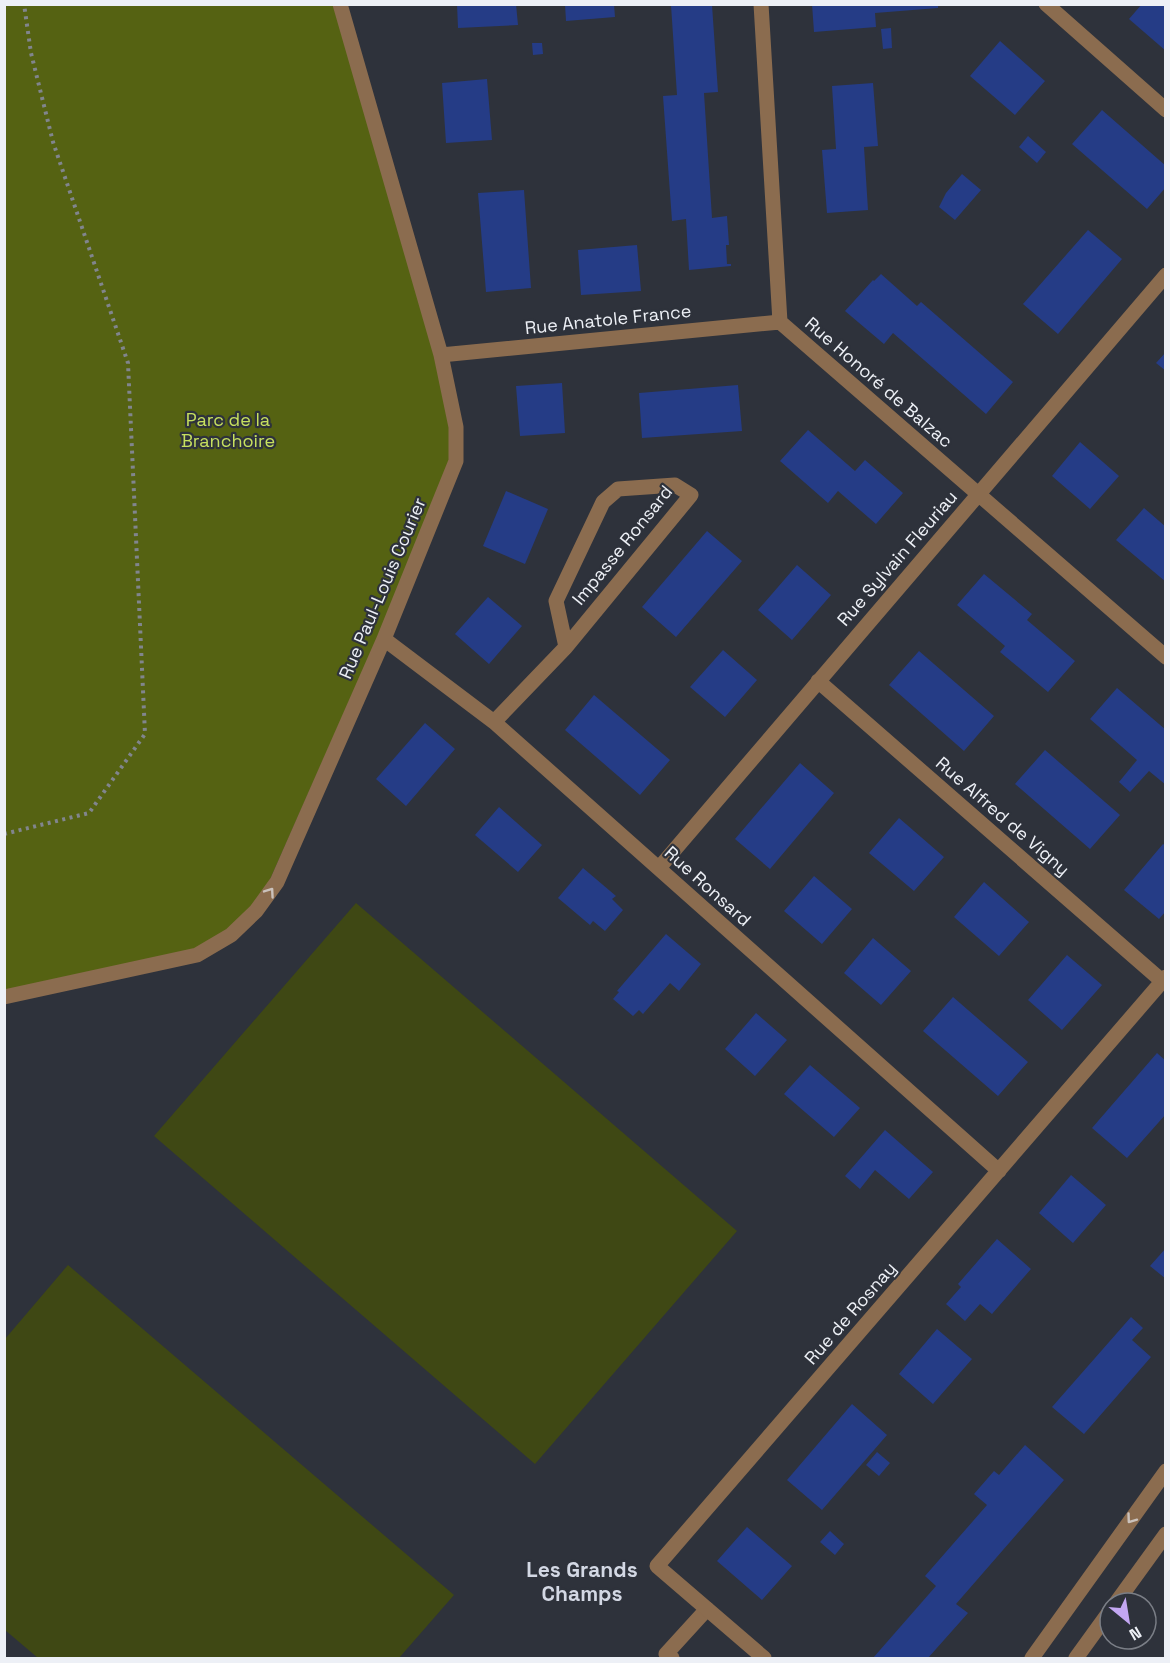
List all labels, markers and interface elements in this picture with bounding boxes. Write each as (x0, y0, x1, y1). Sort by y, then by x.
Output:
street label: Rue Anatole France (524, 299, 692, 339)
street label: Rue Honoré de Balzac (800, 312, 958, 452)
park label: Parc de la Branchoire (181, 408, 275, 452)
street label: Impasse Ronsard (567, 481, 677, 609)
street label: Rue Sylvain Fleuriau (832, 486, 962, 630)
street label: Rue Paul-Louis Courier (333, 494, 431, 682)
street label: Rue Alfred de Vigny (931, 752, 1075, 880)
street label: Rue Ronsard (660, 841, 756, 931)
one-way arrow (263, 887, 274, 898)
street label: Rue de Rosnay (799, 1257, 901, 1369)
one-way arrow (1128, 1512, 1139, 1523)
district label: Les Grands Champs (526, 1556, 638, 1607)
north arrow (1098, 1591, 1158, 1651)
text: N (1125, 1622, 1145, 1645)

